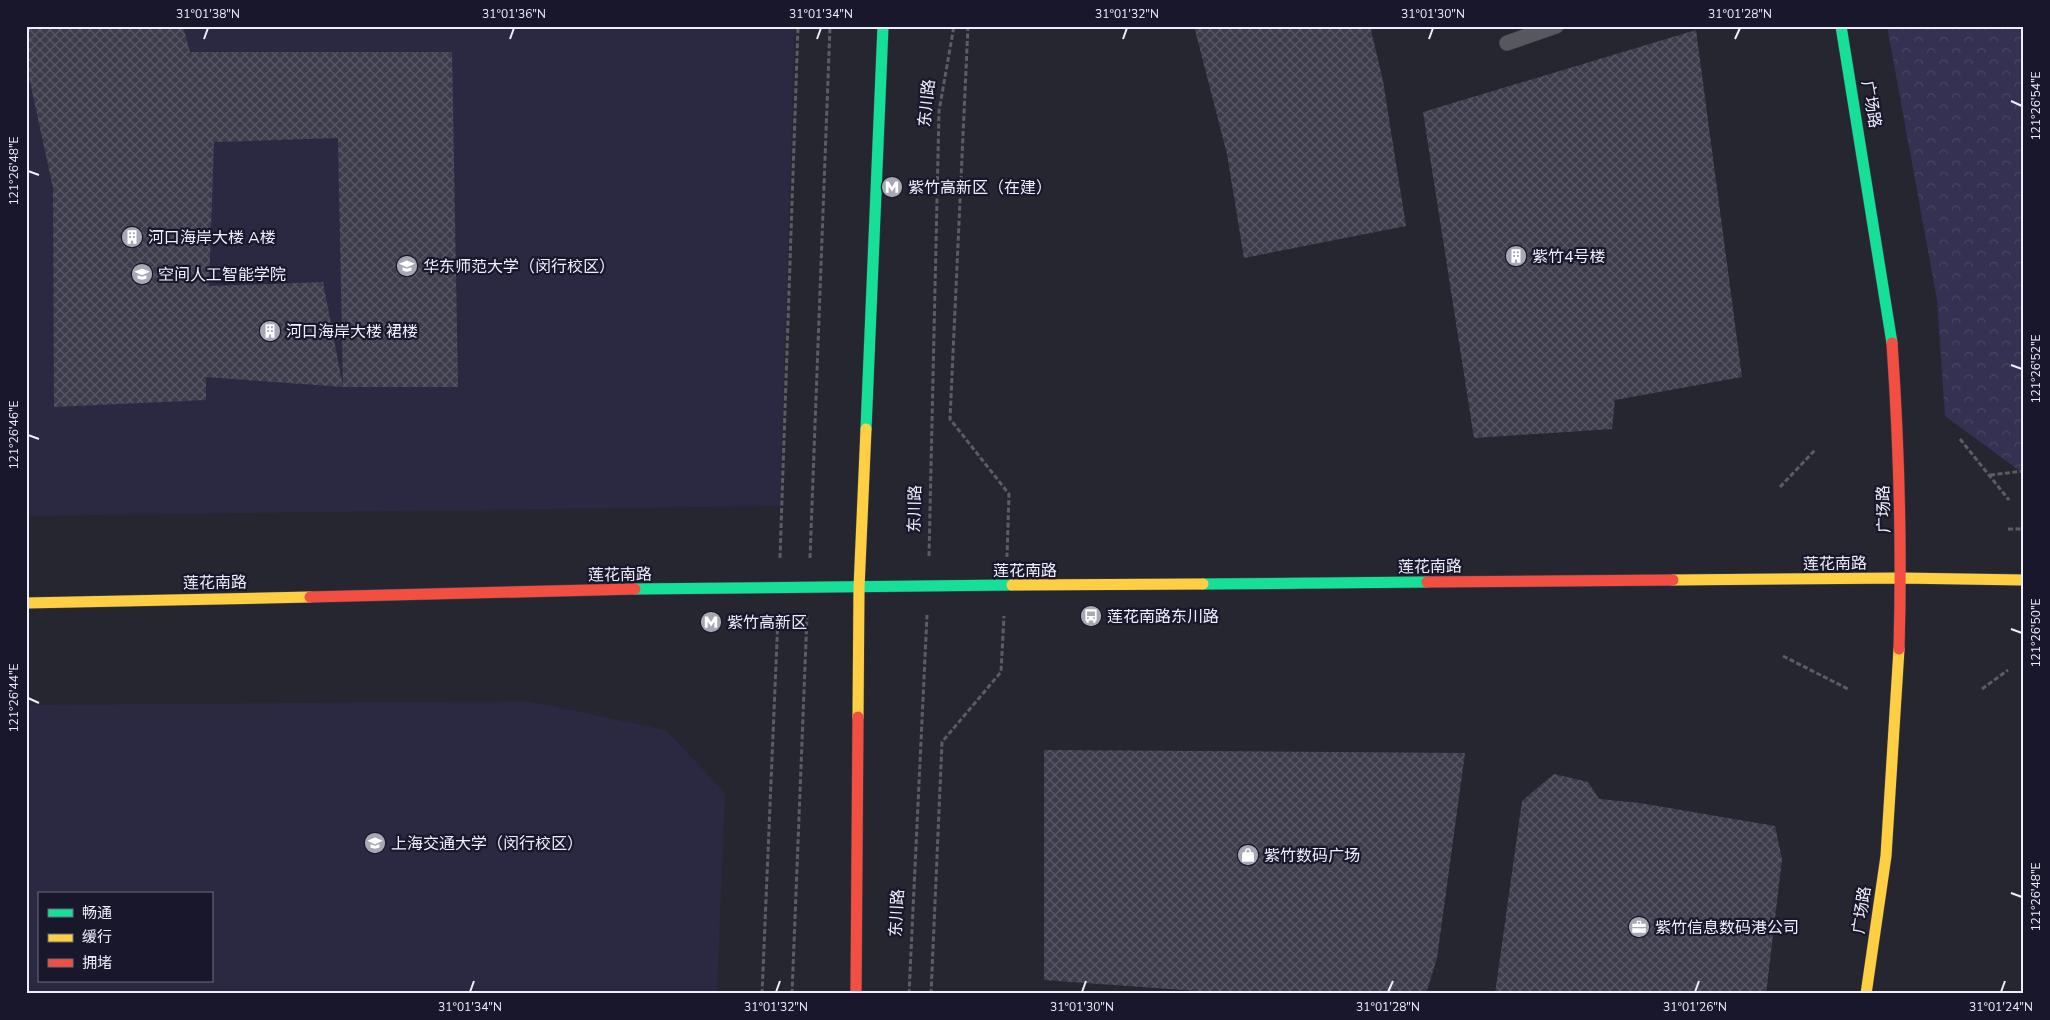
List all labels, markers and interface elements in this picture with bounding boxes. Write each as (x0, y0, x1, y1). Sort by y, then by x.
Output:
text: 31°01'38"N (176, 6, 240, 22)
text: 31°01'36"N (482, 6, 546, 22)
text: 31°01'34"N (789, 6, 853, 22)
text: 31°01'32"N (1095, 6, 1159, 22)
text: 31°01'30"N (1401, 6, 1465, 22)
text: 31°01'28"N (1708, 6, 1772, 22)
text: 121°26'54"E (2028, 71, 2044, 141)
street label: 东川路 (914, 78, 940, 128)
street label: 广场路 (1856, 79, 1886, 130)
text: 121°26'48"E (6, 136, 22, 206)
metro station icon: 紫竹高新区（在建） (880, 175, 904, 199)
place label: 紫竹高新区（在建） (908, 177, 1052, 199)
building icon: 河口海岸大楼 A楼 (120, 225, 144, 249)
place label: 河口海岸大楼 A楼 (148, 227, 276, 249)
building icon: 紫竹4号楼 (1504, 244, 1528, 268)
place label: 紫竹4号楼 (1532, 246, 1606, 268)
school or university icon: 华东师范大学（闵行校区） (395, 254, 419, 278)
place label: 华东师范大学（闵行校区） (423, 256, 615, 278)
school or university icon: 空间人工智能学院 (130, 262, 154, 286)
place label: 空间人工智能学院 (158, 264, 286, 286)
building icon: 河口海岸大楼 裙楼 (258, 319, 282, 343)
place label: 河口海岸大楼 裙楼 (286, 321, 418, 343)
text: 121°26'52"E (2028, 334, 2044, 404)
text: 121°26'46"E (6, 400, 22, 470)
street label: 东川路 (904, 485, 926, 533)
street label: 广场路 (1873, 485, 1895, 533)
street label: 莲花南路 (1803, 552, 1867, 576)
street label: 莲花南路 (1398, 555, 1462, 579)
street label: 莲花南路 (993, 560, 1057, 582)
street label: 莲花南路 (588, 563, 652, 587)
street label: 莲花南路 (183, 571, 247, 595)
text: 121°26'50"E (2028, 598, 2044, 668)
bus stop icon: 莲花南路东川路 (1079, 604, 1103, 628)
place label: 莲花南路东川路 (1107, 606, 1219, 628)
metro station icon: 紫竹高新区 (699, 610, 723, 634)
place label: 紫竹高新区 (727, 612, 807, 634)
text: 121°26'44"E (6, 663, 22, 733)
school or university icon: 上海交通大学（闵行校区） (363, 831, 387, 855)
place label: 上海交通大学（闵行校区） (391, 833, 583, 855)
shop icon: 紫竹数码广场 (1236, 843, 1260, 867)
place label: 紫竹数码广场 (1264, 845, 1360, 867)
text: 121°26'48"E (2028, 862, 2044, 932)
street label: 广场路 (1848, 885, 1876, 935)
street label: 东川路 (885, 889, 909, 938)
legend (38, 892, 212, 982)
text: 畅通 (82, 903, 112, 923)
office icon: 紫竹信息数码港公司 (1627, 915, 1651, 939)
place label: 紫竹信息数码港公司 (1655, 917, 1799, 939)
text: 缓行 (82, 927, 112, 947)
text: 拥堵 (82, 953, 112, 973)
text: 31°01'34"N (438, 999, 502, 1015)
text: 31°01'32"N (744, 999, 808, 1015)
text: 31°01'30"N (1050, 999, 1114, 1015)
text: 31°01'28"N (1356, 999, 1420, 1015)
text: 31°01'26"N (1663, 999, 1727, 1015)
text: 31°01'24"N (1969, 999, 2033, 1015)

